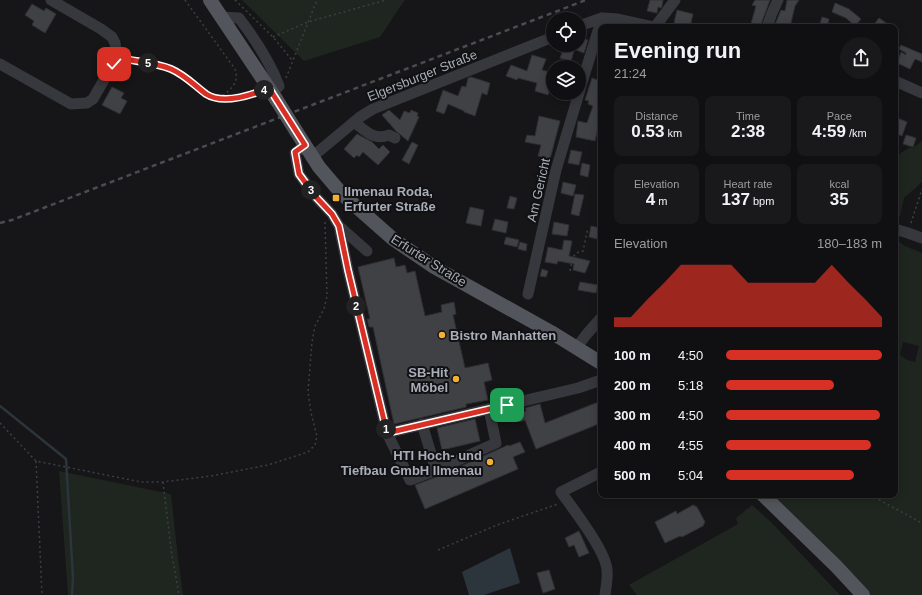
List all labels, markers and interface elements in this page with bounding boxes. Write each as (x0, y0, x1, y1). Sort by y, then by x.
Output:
map controls (546, 12, 586, 100)
button: locate (546, 12, 586, 52)
button: share (840, 37, 882, 79)
text: Evening run (614, 38, 741, 63)
pin (97, 47, 131, 81)
street label: Elgersburger Straße (365, 47, 479, 104)
icon: check (103, 53, 125, 75)
pin: 5 (138, 53, 158, 73)
text: 5 (145, 57, 151, 69)
button: layers (546, 60, 586, 100)
text: 21:24 (614, 66, 647, 81)
pin: 4 (254, 80, 274, 100)
text: 4 (261, 84, 267, 96)
text: Distance (635, 110, 678, 122)
text: Time (736, 110, 760, 122)
text: Pace (827, 110, 852, 122)
text: 0.53 (631, 122, 664, 141)
text: 2:38 (731, 122, 765, 141)
text: 4:59 (812, 122, 846, 141)
text: km (664, 127, 682, 139)
text: /km (846, 127, 867, 139)
street label: Am Gericht (524, 156, 553, 223)
text: Elevation (634, 178, 679, 190)
text: Heart rate (724, 178, 772, 190)
text: kcal (830, 178, 849, 190)
pin: 3 (301, 180, 321, 200)
text: 3 (308, 184, 314, 196)
place label: Ilmenau Roda, Erfurter Straße (344, 184, 436, 214)
text: 4 (646, 190, 655, 209)
text: 137 (722, 190, 750, 209)
text: 35 (830, 190, 849, 209)
marker: Ilmenau Roda, Erfurter Straße (331, 193, 341, 203)
text: m (655, 195, 668, 207)
text: bpm (750, 195, 774, 207)
street label: Erfurter Straße (388, 231, 469, 290)
text: Elevation (614, 236, 667, 251)
text: 180–183 m (817, 236, 882, 251)
pin: 2 (346, 296, 366, 316)
text: 2 (353, 300, 359, 312)
place label: Bistro Manhatten (450, 328, 556, 343)
marker: Bistro Manhatten (437, 330, 447, 340)
text: 100 m (614, 348, 651, 363)
text: 4:50 (678, 348, 703, 363)
place label: SB-Hit Möbel (408, 365, 449, 395)
marker: SB-Hit Möbel (451, 374, 461, 384)
text: 200 m (614, 378, 651, 393)
text: 5:18 (678, 378, 703, 393)
pin (490, 388, 524, 422)
icon: arrive (496, 394, 518, 416)
text: 300 m (614, 408, 651, 423)
text: 4:50 (678, 408, 703, 423)
pin: 1 (376, 419, 396, 439)
text: 1 (383, 423, 389, 435)
text: 400 m (614, 438, 651, 453)
text: 4:55 (678, 438, 703, 453)
place label: HTI Hoch- und Tiefbau GmbH Ilmenau (341, 448, 482, 478)
marker: HTI Hoch- und Tiefbau GmbH Ilmenau (485, 457, 495, 467)
text: 500 m (614, 468, 651, 483)
text: 5:04 (678, 468, 703, 483)

